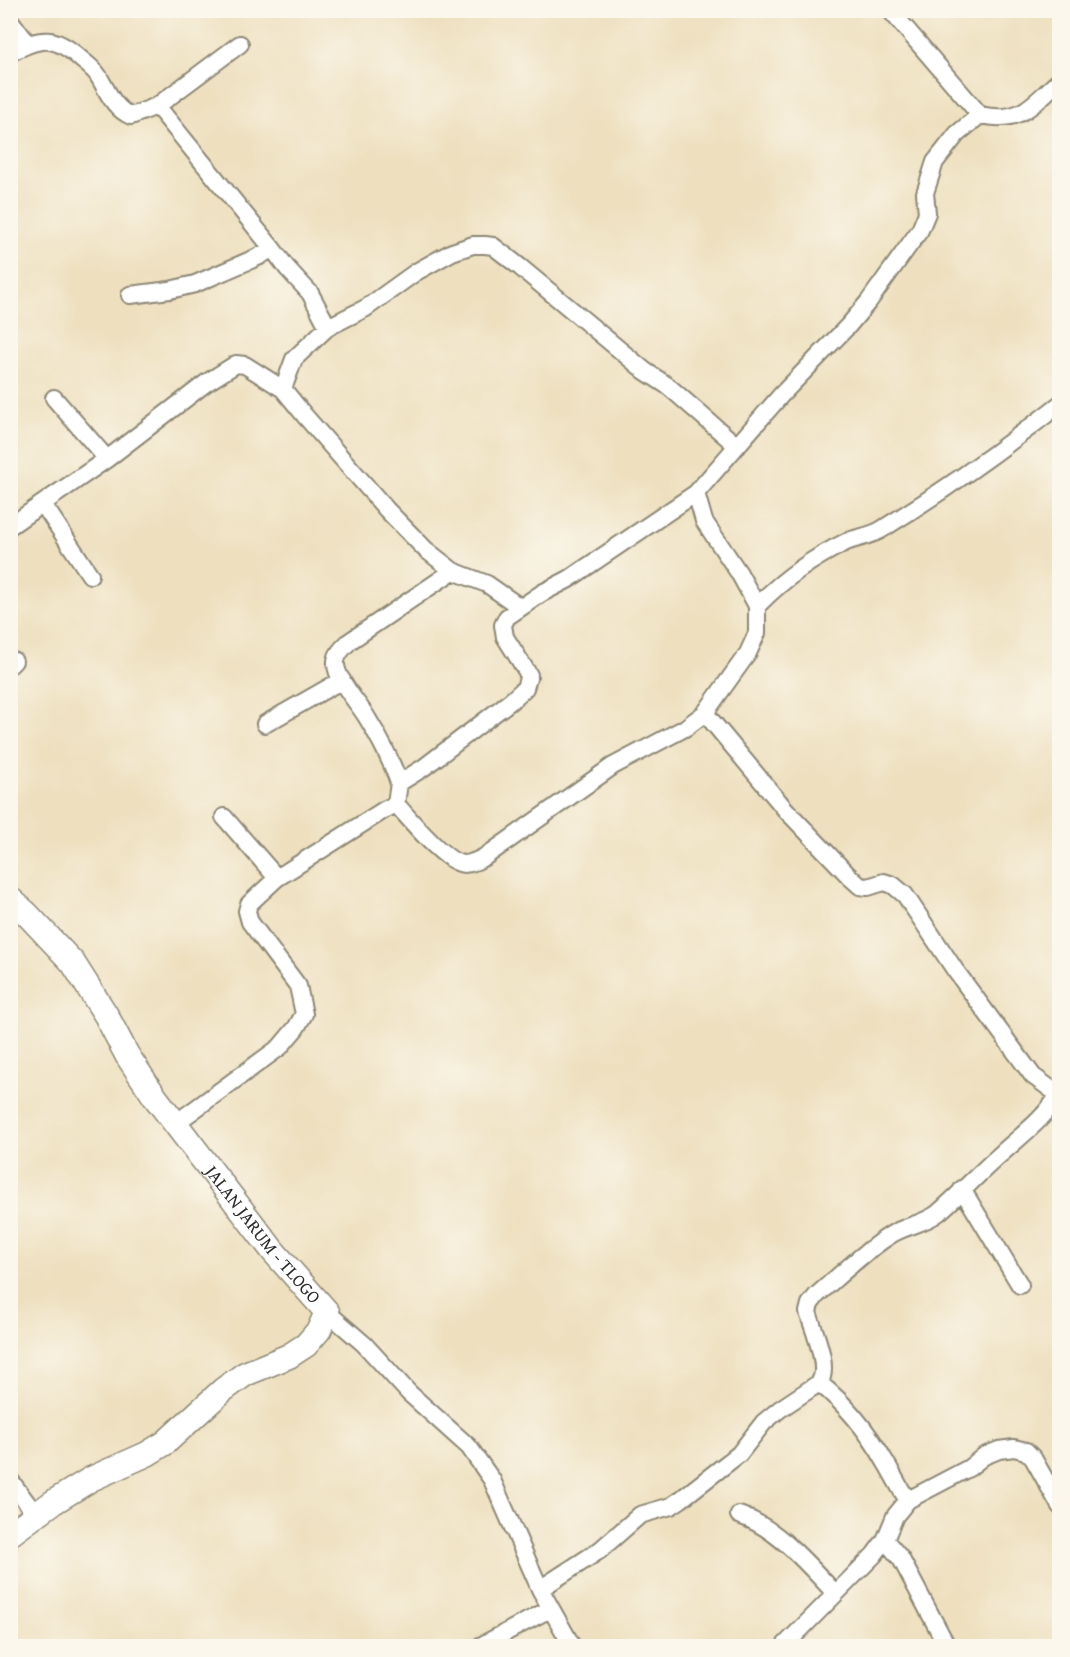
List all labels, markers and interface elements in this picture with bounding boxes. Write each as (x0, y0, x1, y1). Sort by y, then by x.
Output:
street label: JALAN JARUM - TLOGO (198, 1158, 328, 1309)

